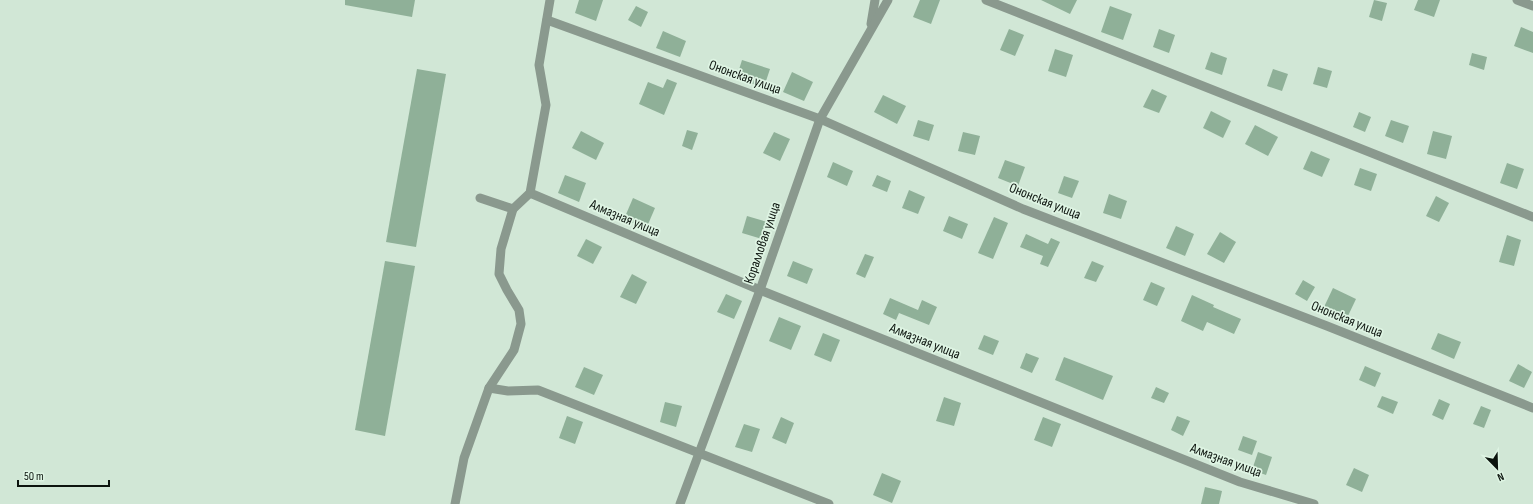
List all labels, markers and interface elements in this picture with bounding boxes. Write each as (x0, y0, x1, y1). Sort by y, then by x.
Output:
street label: Ононская улица (707, 56, 783, 98)
street label: Ононская улица (1007, 179, 1083, 223)
street label: Алмазная улица (586, 195, 663, 240)
street label: Коралловая улица (740, 200, 784, 286)
street label: Ононская улица (1309, 297, 1385, 341)
street label: Алмазная улица (886, 319, 963, 363)
street label: Алмазная улица (1187, 439, 1264, 481)
north arrow (1477, 448, 1517, 488)
scale bar (18, 462, 109, 488)
text: 50 m (24, 469, 44, 484)
text: N (1495, 470, 1506, 484)

